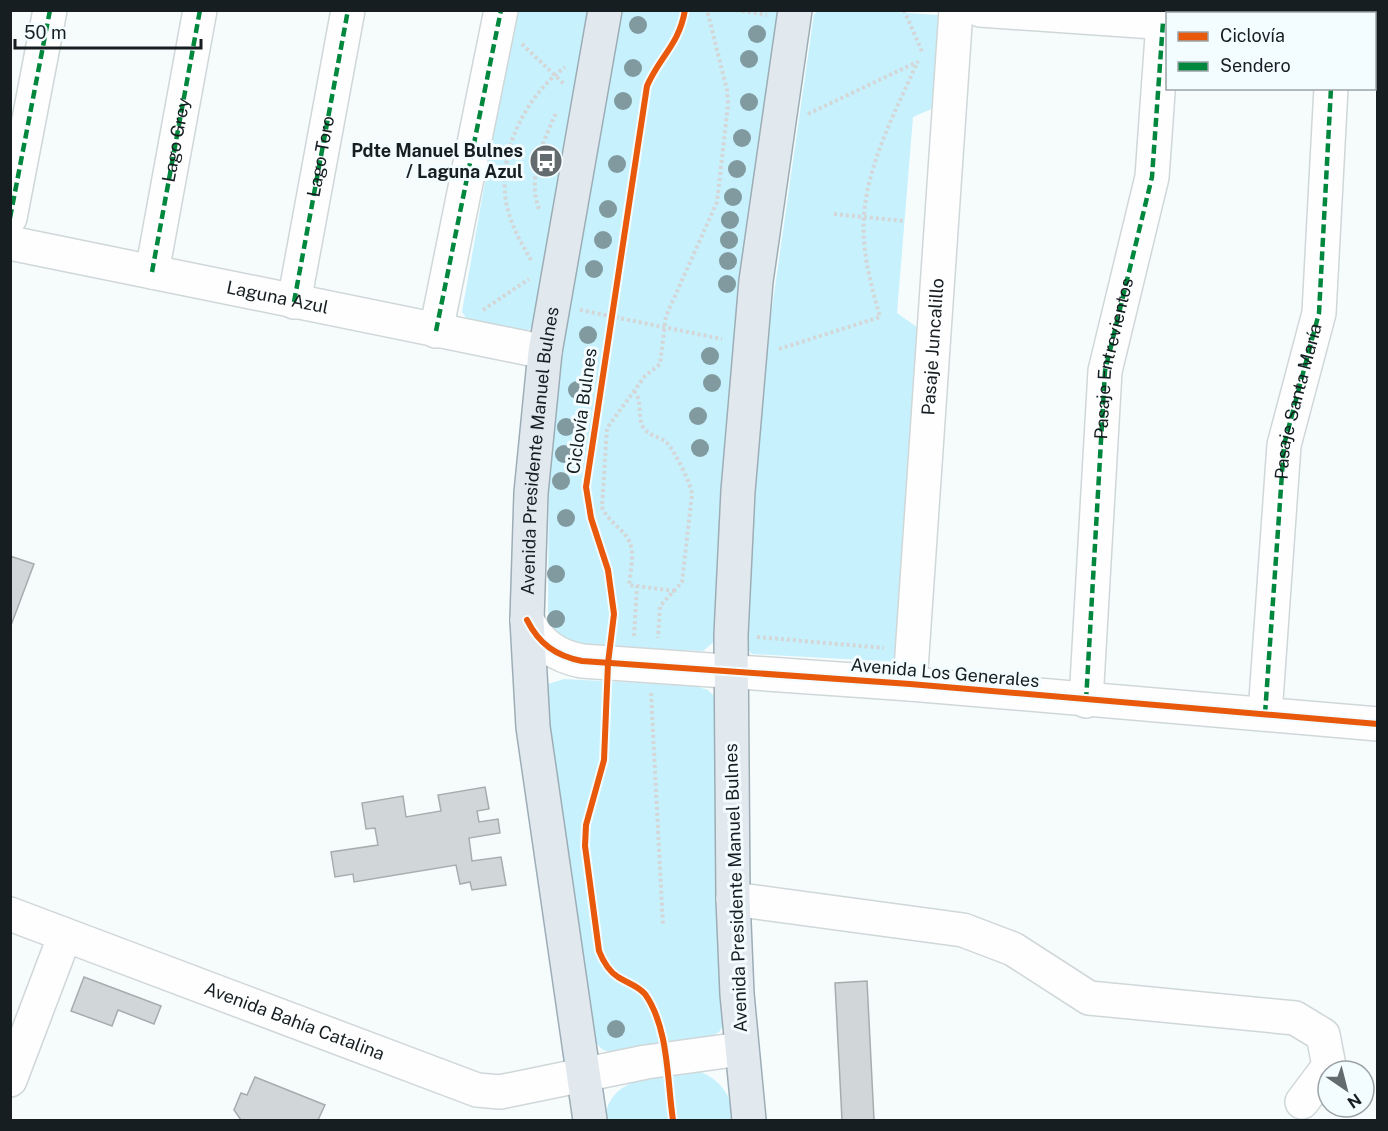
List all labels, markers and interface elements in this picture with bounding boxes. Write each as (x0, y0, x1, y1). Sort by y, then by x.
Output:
scale bar (15, 12, 201, 50)
legend (1166, 12, 1376, 90)
text: 50 m (24, 22, 67, 43)
text: Ciclovía (1220, 25, 1285, 46)
text: Sendero (1220, 55, 1291, 76)
street label: Lago Grey (158, 96, 194, 184)
street label: Lago Toro (303, 114, 338, 199)
place label: Pdte Manuel Bulnes / Laguna Azul (351, 140, 523, 182)
bus stop icon: Pdte Manuel Bulnes / Laguna Azul (528, 143, 564, 179)
street label: Laguna Azul (225, 276, 331, 318)
street label: Pasaje Entrevientos (1090, 276, 1137, 440)
street label: Pasaje Juncalillo (917, 277, 948, 416)
street label: Avenida Presidente Manuel Bulnes (517, 305, 563, 595)
street label: Pasaje Santa María (1271, 321, 1326, 480)
street label: Ciclovía Bulnes (562, 347, 601, 475)
street label: Avenida Los Generales (850, 654, 1040, 691)
street label: Avenida Presidente Manuel Bulnes (720, 743, 751, 1033)
street label: Avenida Bahía Catalina (202, 977, 388, 1064)
north arrow (1316, 1059, 1376, 1119)
text: N (1344, 1090, 1365, 1112)

